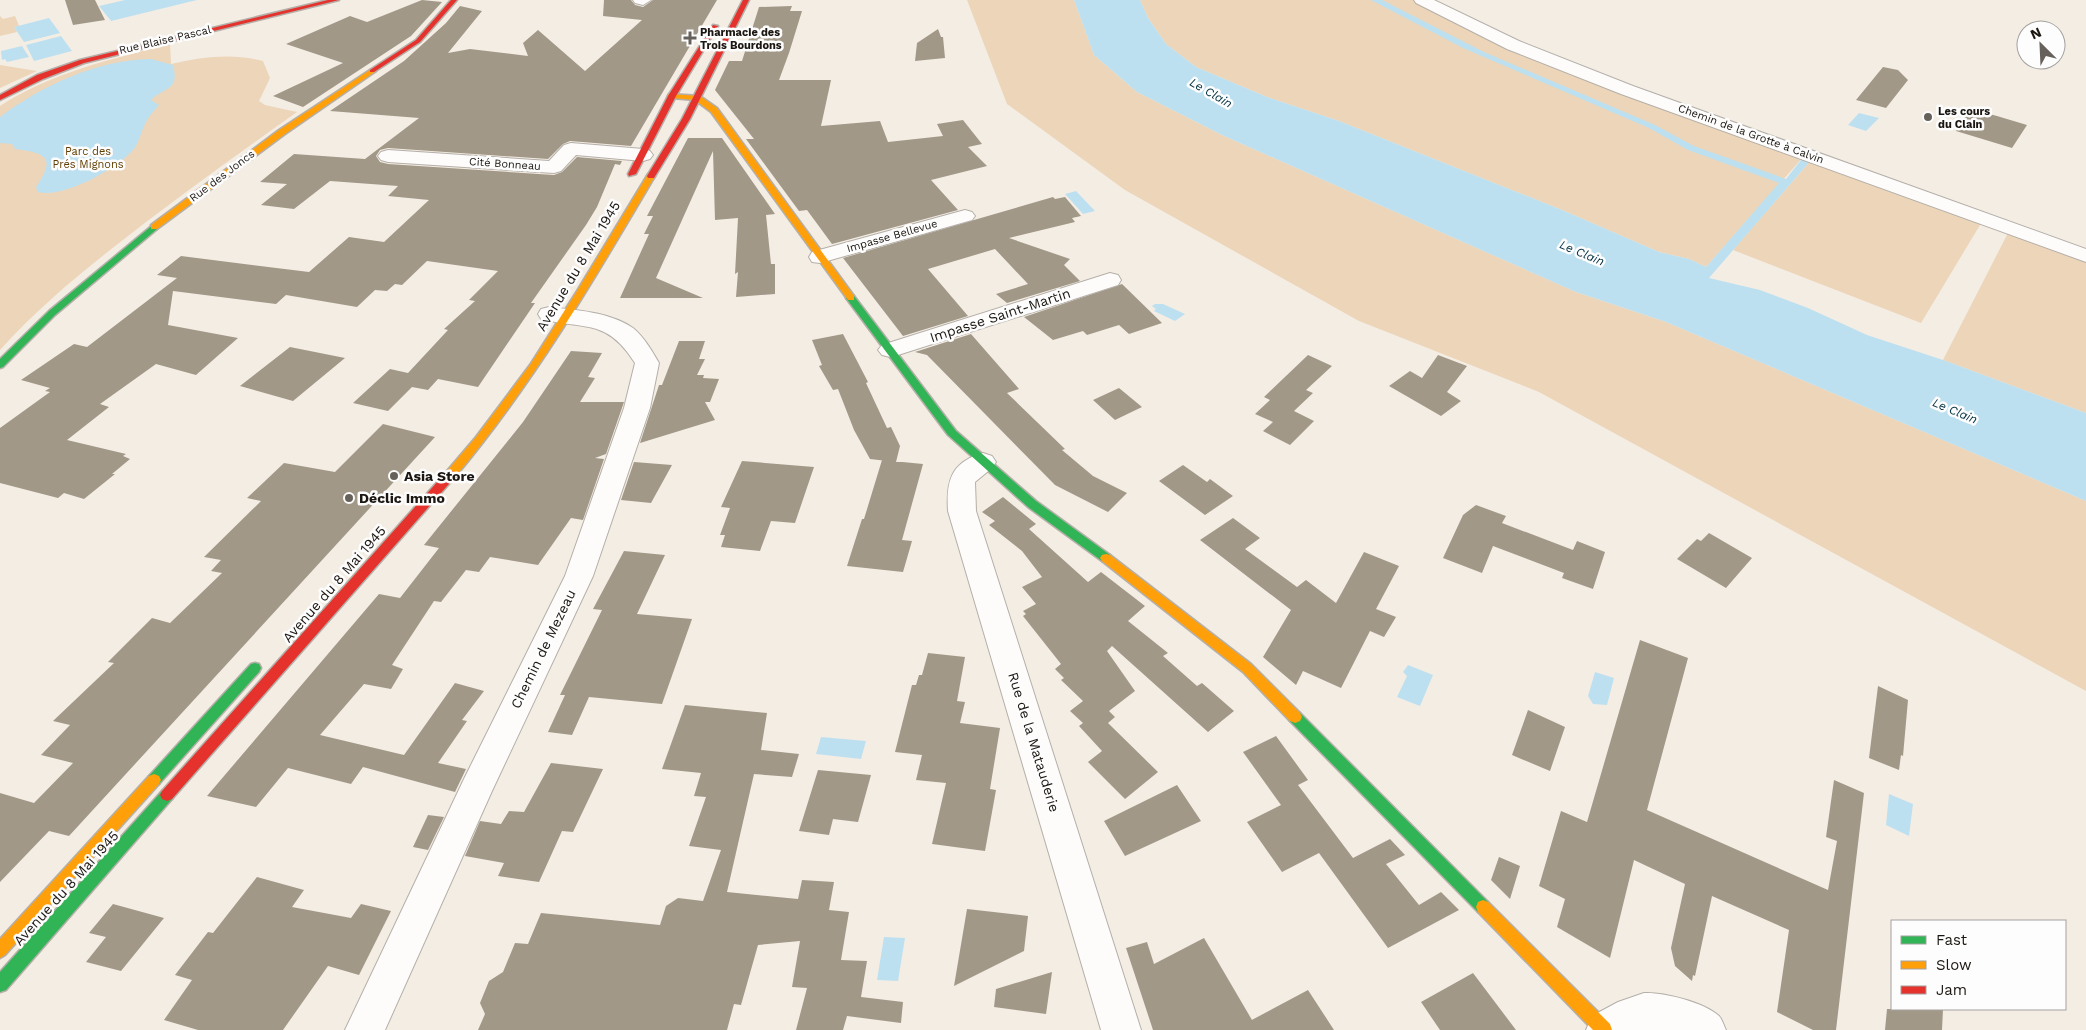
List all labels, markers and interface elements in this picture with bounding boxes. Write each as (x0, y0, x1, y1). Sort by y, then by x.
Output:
north arrow (2016, 20, 2066, 70)
street label: Rue Blaise Pascal (118, 23, 213, 57)
text: N (2028, 24, 2044, 43)
place label: Pharmacie des Trois Bourdons (700, 26, 782, 52)
marker: Pharmacie des Trois Bourdons (684, 32, 696, 44)
water label: Le Clain (1187, 75, 1235, 111)
street label: Chemin de la Grotte à Calvin (1676, 102, 1826, 166)
place label: Les cours du Clain (1938, 105, 1990, 131)
marker: Les cours du Clain (1922, 111, 1934, 123)
park label: Parc des Prés Mignons (52, 145, 124, 171)
street label: Rue des Joncs (187, 147, 257, 205)
street label: Cité Bonneau (469, 155, 541, 173)
street label: Avenue du 8 Mai 1945 (533, 198, 623, 334)
street label: Impasse Bellevue (845, 217, 939, 255)
water label: Le Clain (1558, 237, 1606, 269)
street label: Impasse Saint-Martin (928, 285, 1072, 345)
water label: Le Clain (1931, 395, 1979, 427)
place label: Asia Store (404, 468, 475, 484)
marker: Asia Store (388, 470, 400, 482)
place label: Déclic Immo (359, 490, 445, 506)
marker: Déclic Immo (343, 492, 355, 504)
street label: Avenue du 8 Mai 1945 (279, 523, 389, 645)
street label: Chemin de Mezeau (507, 587, 579, 711)
street label: Rue de la Matauderie (1005, 670, 1063, 814)
street label: Avenue du 8 Mai 1945 (10, 827, 122, 949)
legend (1891, 920, 2066, 1010)
text: Fast (1936, 931, 1968, 949)
text: Slow (1936, 956, 1972, 974)
text: Jam (1936, 981, 1967, 999)

